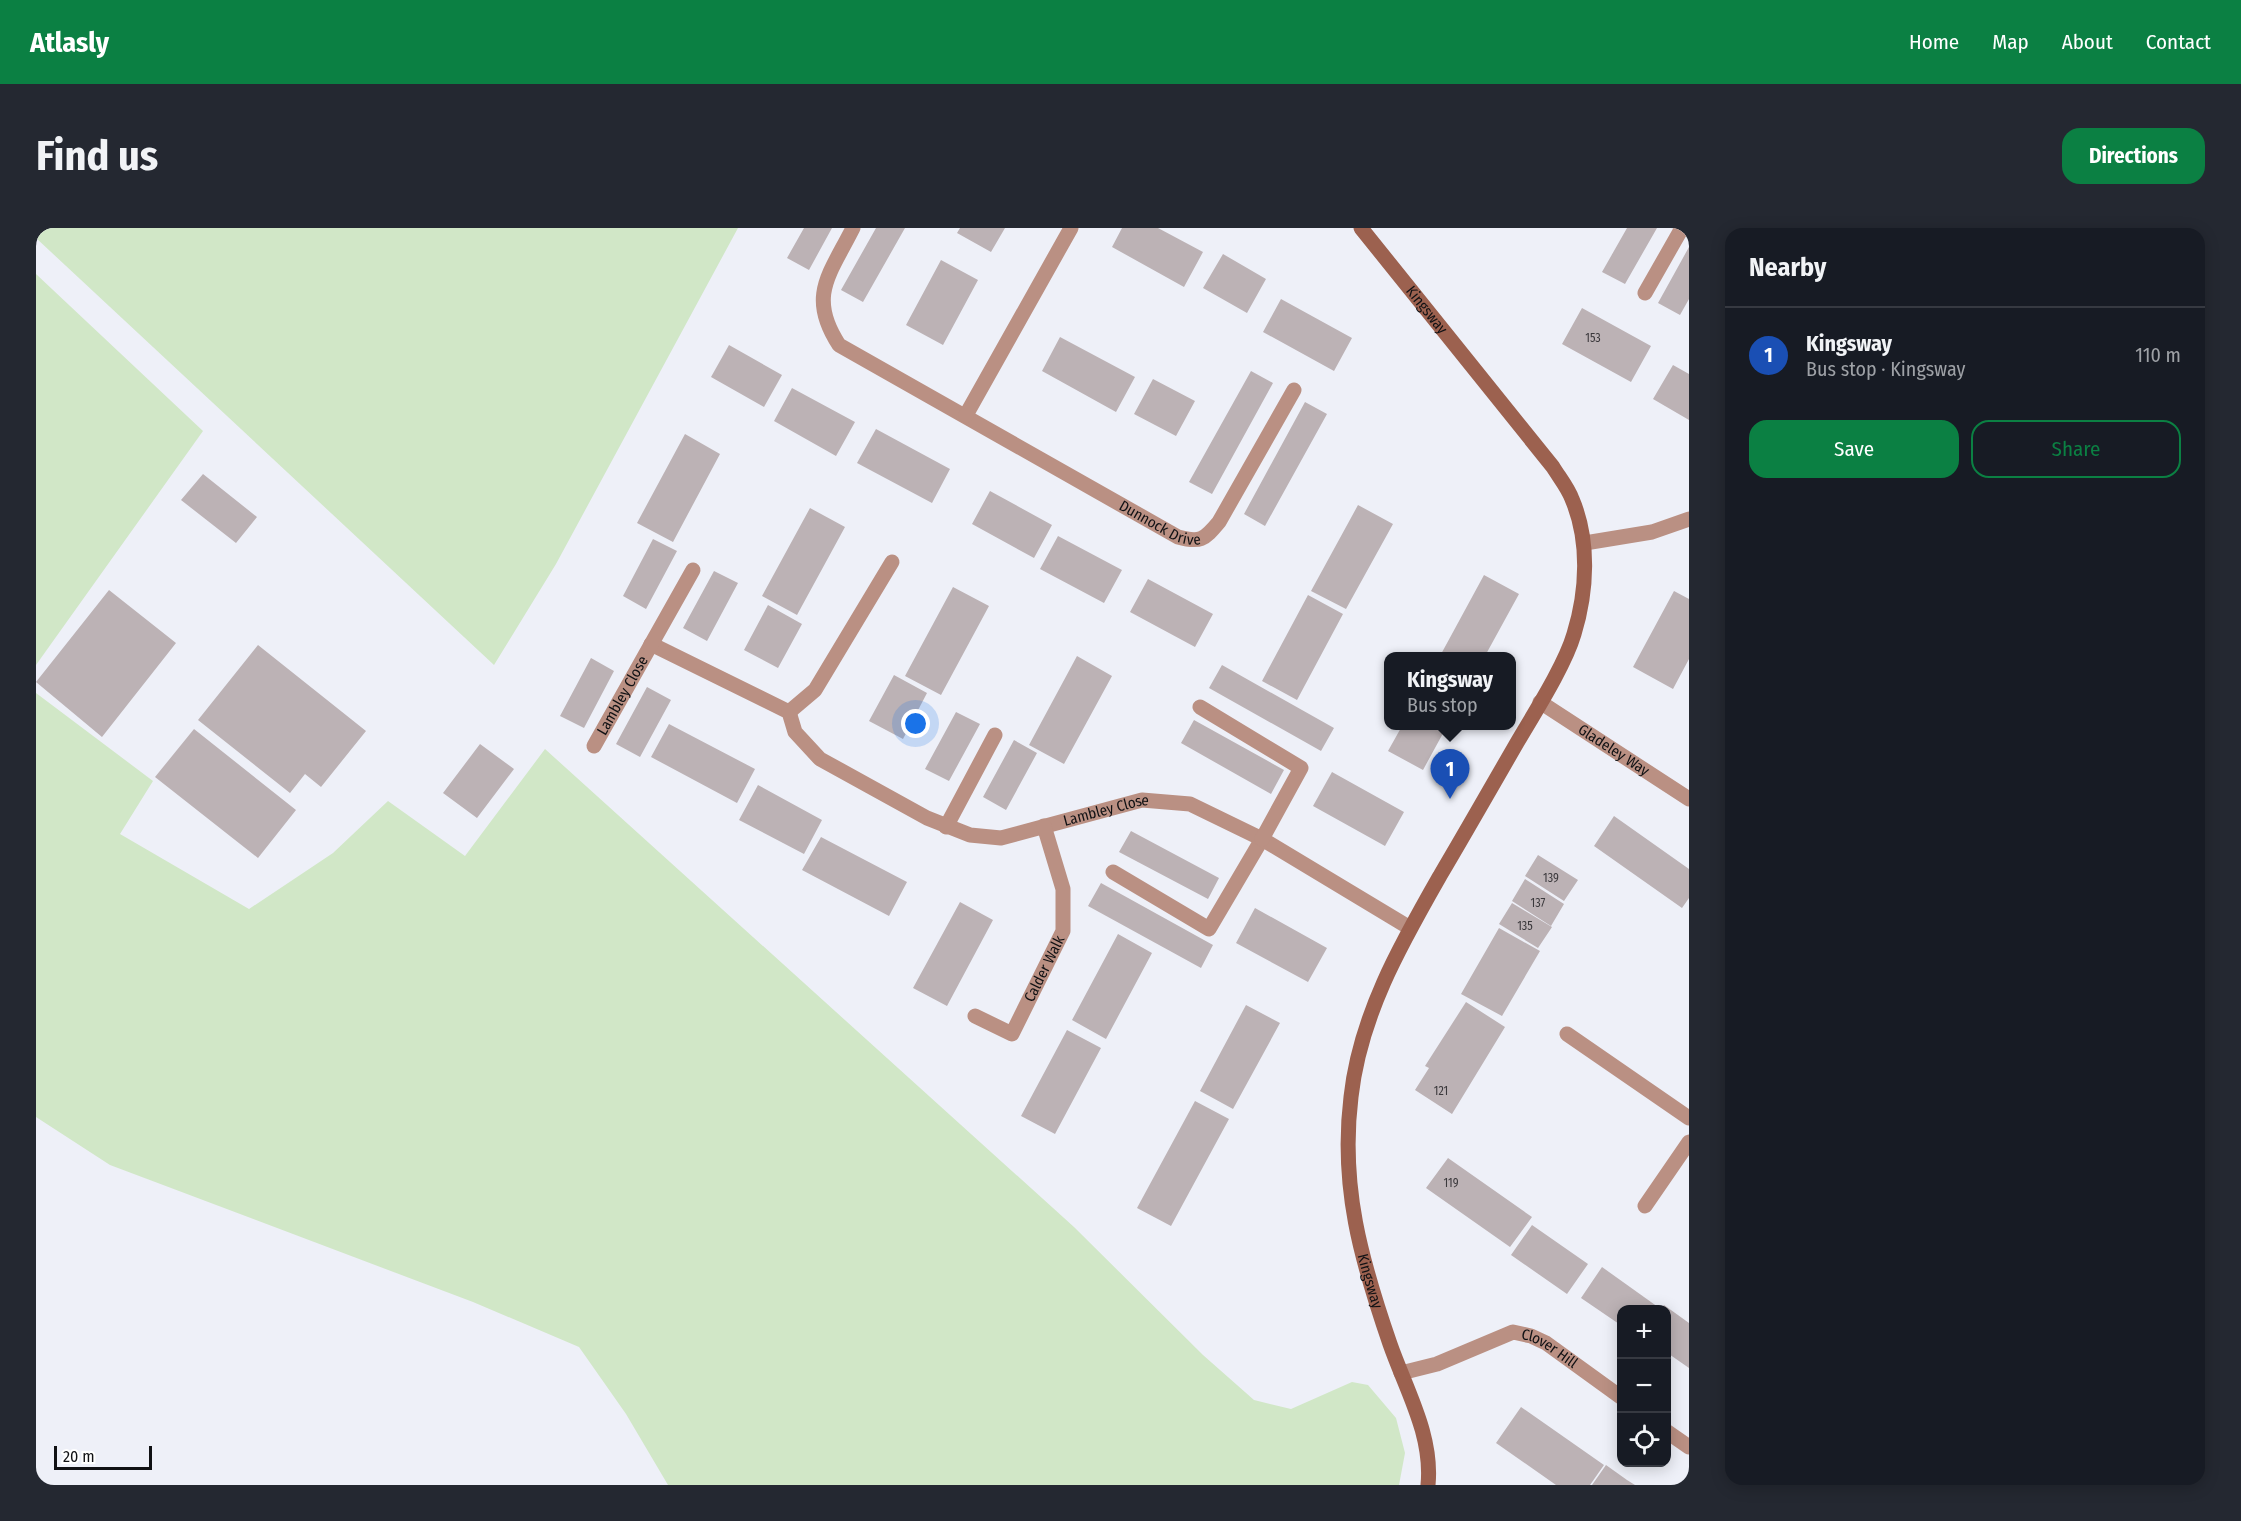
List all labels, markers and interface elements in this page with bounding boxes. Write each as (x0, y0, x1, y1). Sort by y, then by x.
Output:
text: Atlasly (30, 26, 109, 59)
text: Home (1909, 29, 1959, 55)
text: Map (1992, 29, 2029, 55)
text: About (2062, 29, 2113, 55)
text: Contact (2146, 29, 2211, 55)
button: Directions (2062, 128, 2205, 184)
text: Find us (36, 131, 158, 181)
text: Nearby (1749, 252, 1826, 283)
street label: Kingsway (1402, 282, 1452, 338)
text: Kingsway (1806, 330, 1892, 357)
house number: 153 (1585, 331, 1601, 345)
text: 1 (1764, 343, 1773, 367)
text: 110 m (2135, 343, 2181, 367)
text: Bus stop · Kingsway (1806, 357, 1965, 381)
button: Save (1749, 420, 1959, 478)
button: Share (1971, 420, 2181, 478)
street label: Dunnock Drive (1116, 497, 1202, 549)
popup (1384, 652, 1516, 730)
street label: Lambley Close (593, 653, 652, 738)
text: Kingsway (1407, 666, 1493, 693)
text: Bus stop (1407, 693, 1478, 717)
your location (901, 709, 930, 738)
street label: Gladeley Way (1575, 720, 1653, 780)
pin: 1 (1430, 750, 1470, 799)
street label: Lambley Close (1061, 791, 1150, 830)
house number: 139 (1543, 871, 1559, 885)
house number: 137 (1531, 896, 1546, 910)
house number: 135 (1517, 919, 1533, 933)
street label: Calder Walk (1020, 933, 1068, 1005)
house number: 121 (1434, 1084, 1448, 1098)
house number: 119 (1443, 1176, 1459, 1190)
street label: Kingsway (1354, 1252, 1387, 1311)
map controls (1617, 1305, 1671, 1467)
button: + (1617, 1305, 1671, 1359)
street label: Clover Hill (1520, 1325, 1581, 1372)
button: − (1617, 1359, 1671, 1413)
button: locate (1617, 1413, 1671, 1467)
scale bar (54, 1443, 152, 1470)
text: 20 m (63, 1447, 94, 1466)

